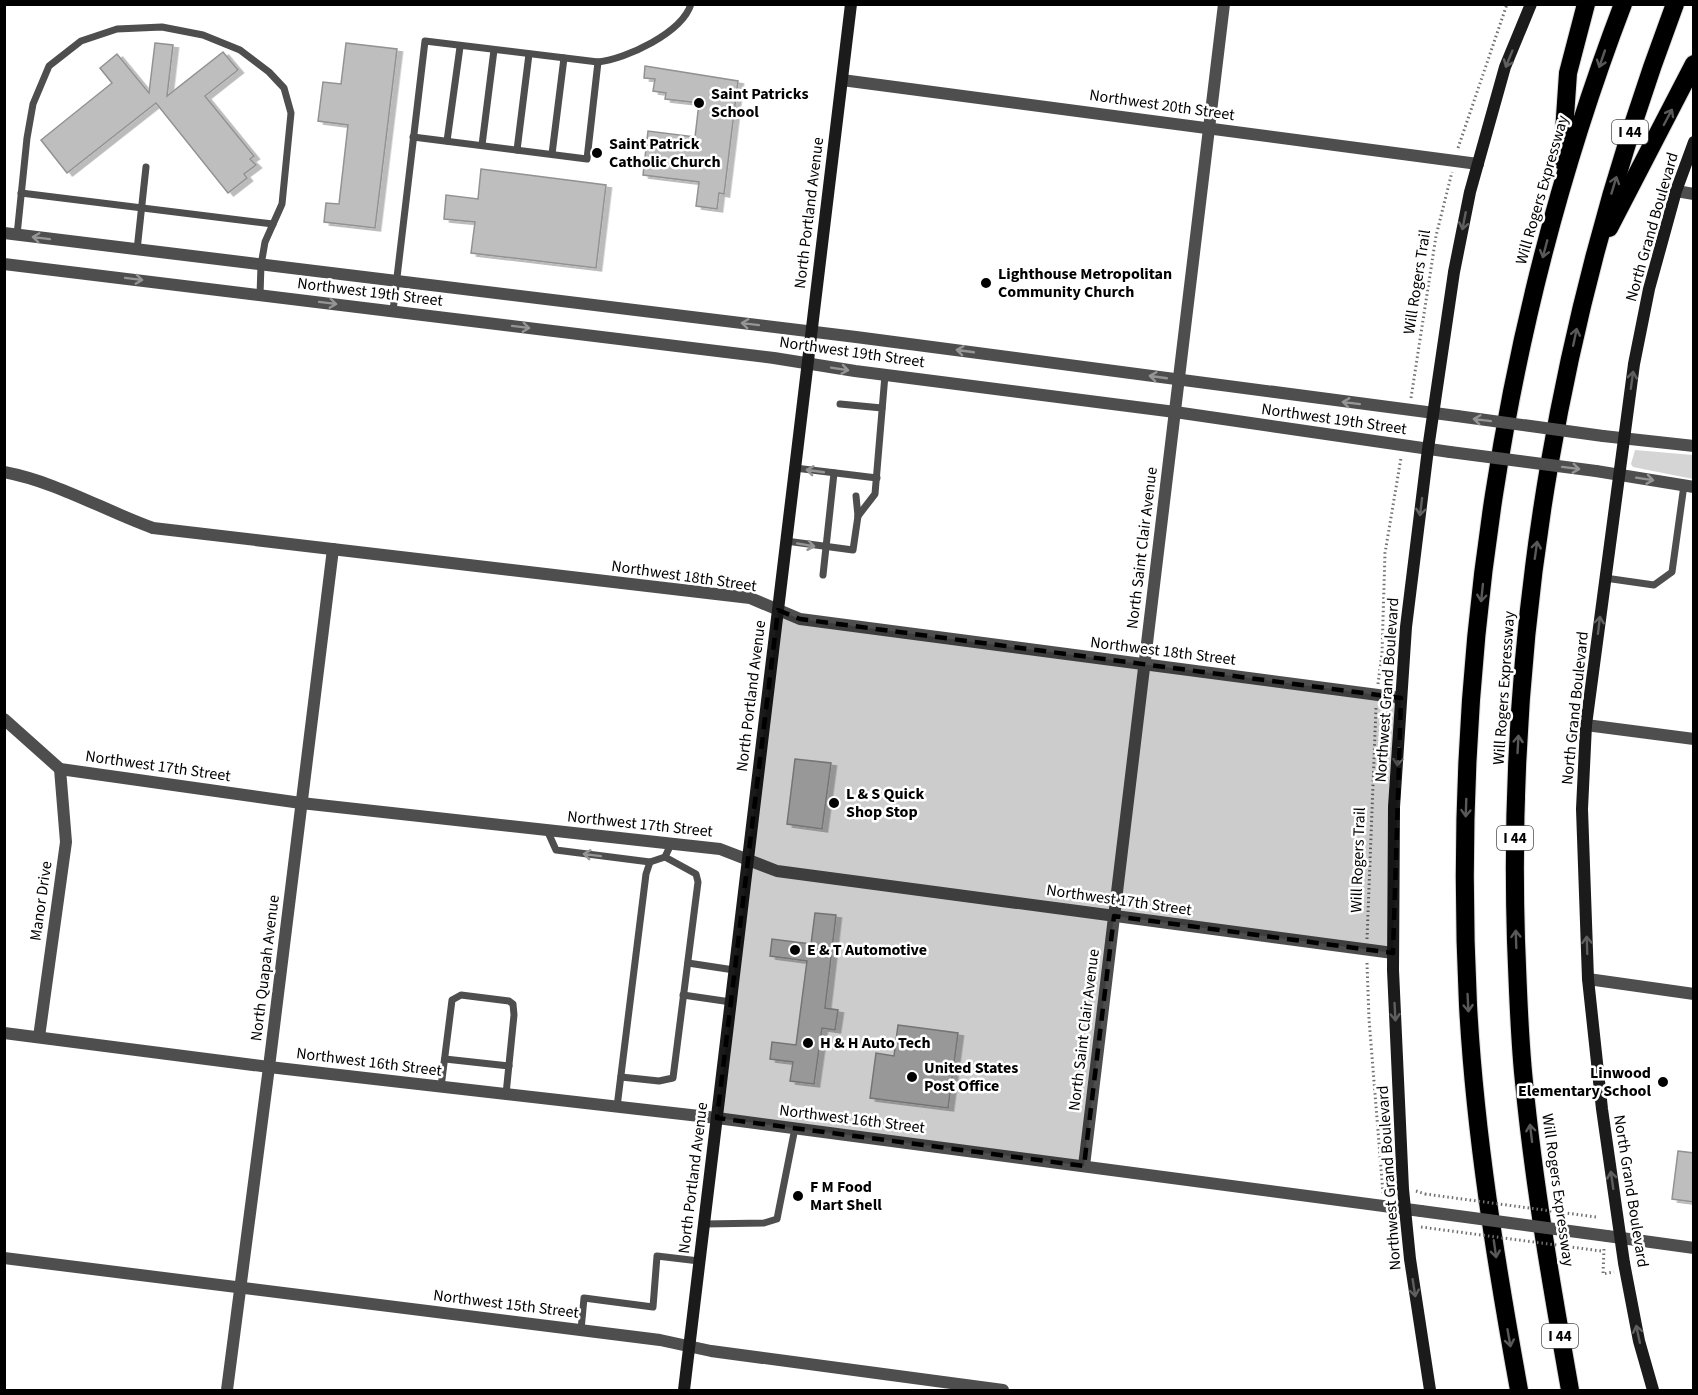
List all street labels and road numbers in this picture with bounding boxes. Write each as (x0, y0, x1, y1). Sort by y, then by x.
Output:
street label: Northwest 20th Street (1088, 84, 1237, 126)
street label: Will Rogers Expressway (1510, 112, 1574, 267)
road number: I 44 (1612, 120, 1648, 144)
street label: North Portland Avenue (789, 136, 829, 290)
street label: North Grand Boulevard (1620, 150, 1684, 304)
street label: Will Rogers Trail (1398, 228, 1436, 336)
street label: Northwest 19th Street (296, 272, 445, 312)
street label: Northwest 19th Street (778, 331, 927, 373)
street label: Northwest 19th Street (1260, 398, 1409, 440)
street label: North Saint Clair Avenue (1121, 466, 1163, 630)
street label: Northwest 18th Street (610, 555, 759, 597)
street label: Northwest Grand Boulevard (1370, 597, 1404, 783)
street label: Will Rogers Expressway (1488, 610, 1520, 766)
street label: North Portland Avenue (731, 619, 771, 773)
street label: North Grand Boulevard (1556, 630, 1594, 786)
street label: Northwest 18th Street (1089, 631, 1238, 671)
street label: Northwest 17th Street (84, 745, 233, 787)
street label: Northwest 17th Street (566, 805, 715, 843)
street label: Will Rogers Trail (1345, 807, 1371, 913)
road number: I 44 (1497, 826, 1533, 850)
street label: Manor Drive (25, 860, 58, 942)
street label: Northwest 17th Street (1045, 879, 1194, 921)
street label: North Quapah Avenue (245, 894, 285, 1042)
street label: North Saint Clair Avenue (1063, 948, 1105, 1112)
street label: Northwest 16th Street (295, 1042, 444, 1082)
street label: Northwest Grand Boulevard (1372, 1085, 1406, 1271)
street label: Northwest 16th Street (778, 1099, 927, 1139)
street label: North Portland Avenue (673, 1101, 713, 1255)
street label: Will Rogers Expressway (1536, 1112, 1580, 1268)
street label: North Grand Boulevard (1608, 1113, 1654, 1269)
street label: Northwest 15th Street (432, 1284, 581, 1324)
road number: I 44 (1542, 1324, 1578, 1348)

